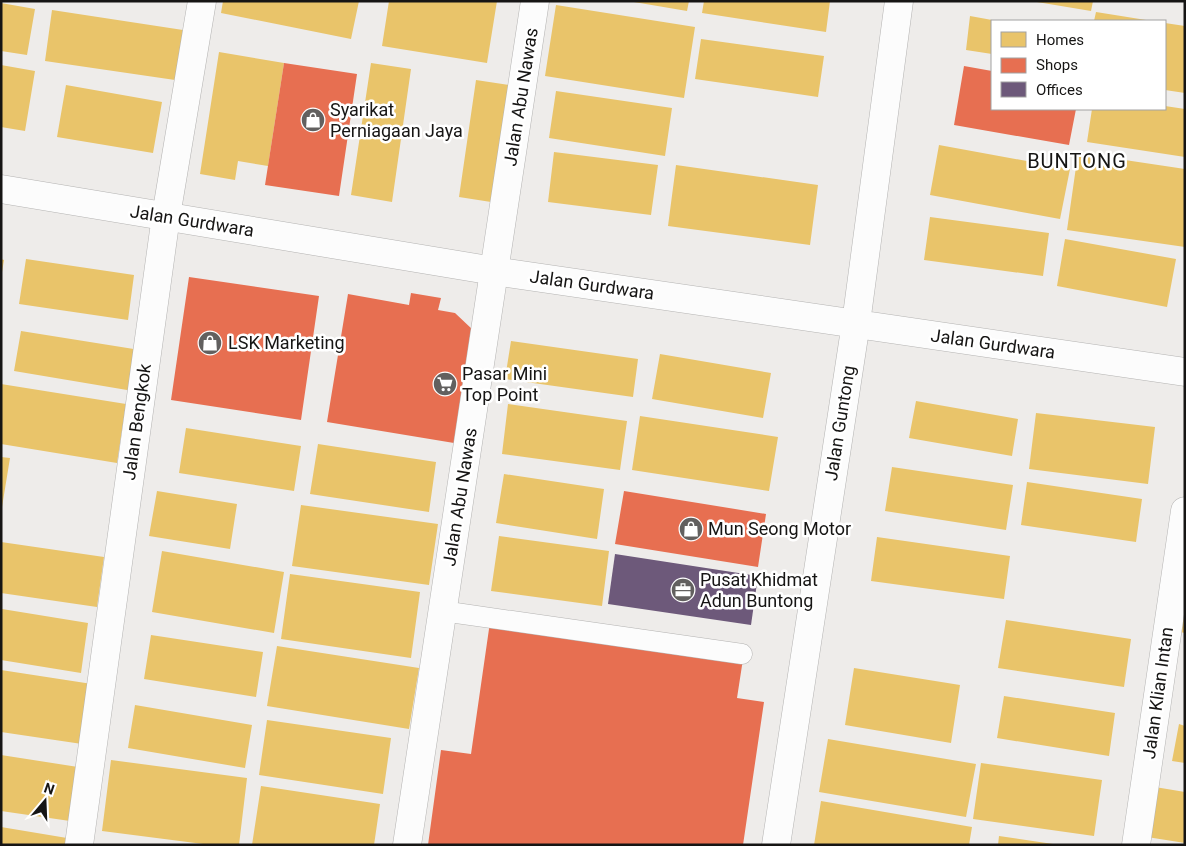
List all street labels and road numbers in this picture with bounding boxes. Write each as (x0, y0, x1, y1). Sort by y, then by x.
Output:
street label: Jalan Abu Nawas (499, 26, 542, 168)
street label: Jalan Gurdwara (128, 200, 256, 241)
street label: Jalan Gurdwara (529, 265, 656, 304)
street label: Jalan Gurdwara (930, 324, 1057, 363)
street label: Jalan Bengkok (118, 361, 155, 482)
street label: Jalan Guntong (820, 364, 859, 482)
street label: Jalan Abu Nawas (438, 426, 481, 568)
street label: Jalan Klian Intan (1138, 626, 1177, 760)

